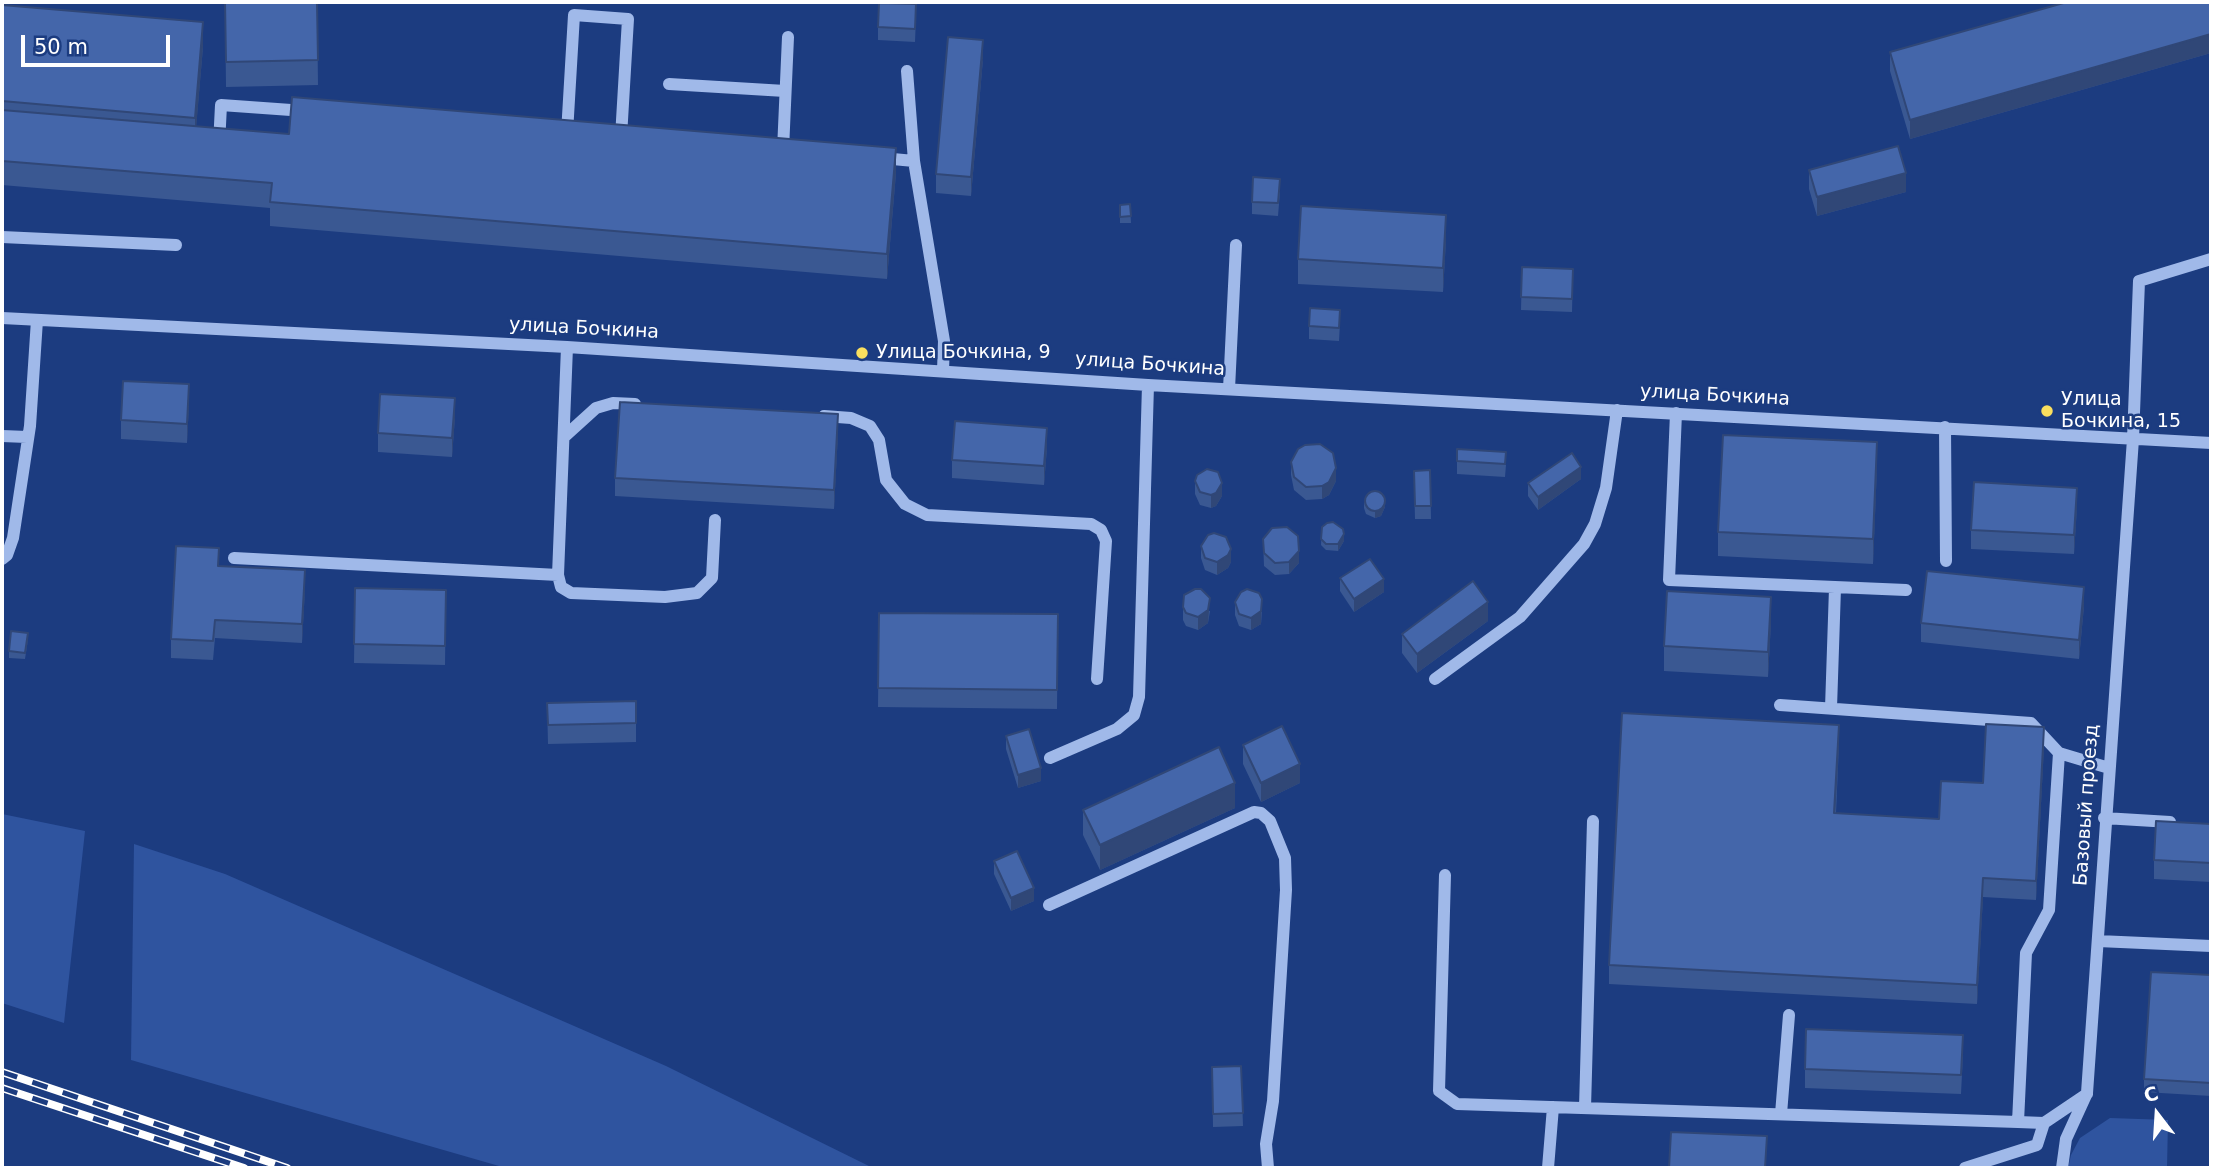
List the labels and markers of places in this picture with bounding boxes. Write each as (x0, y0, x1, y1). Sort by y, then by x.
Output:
place label: Улица Бочкина, 9 (876, 342, 1051, 364)
marker: Улица Бочкина, 9 (854, 345, 870, 361)
place label: Улица Бочкина, 15 (2061, 389, 2181, 433)
marker: Улица Бочкина, 15 (2039, 403, 2055, 419)

